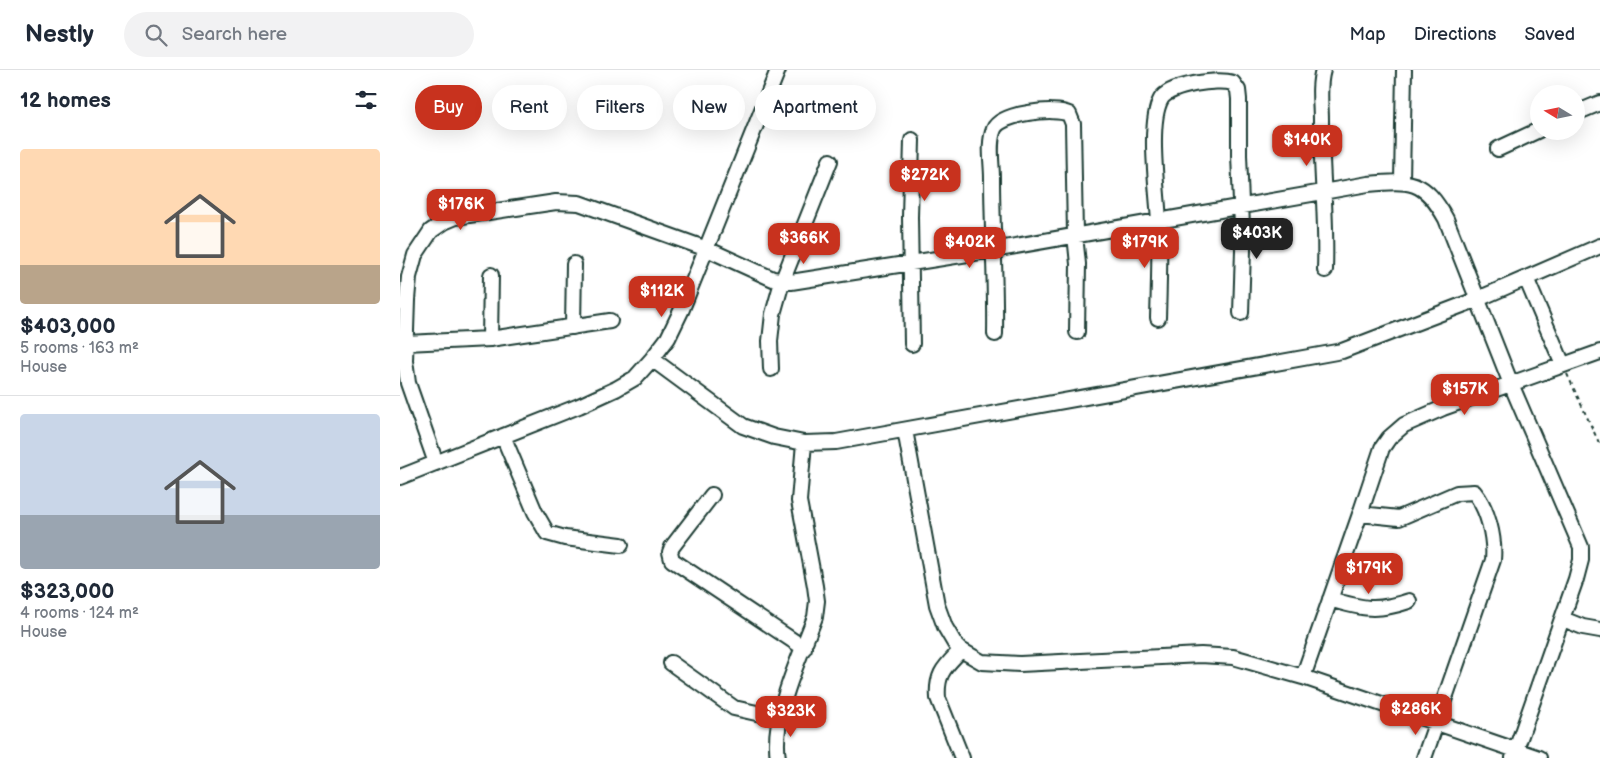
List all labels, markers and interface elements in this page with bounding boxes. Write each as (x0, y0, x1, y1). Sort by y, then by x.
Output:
search box (124, 12, 474, 57)
text: Nestly (25, 20, 94, 49)
icon: search (142, 21, 170, 49)
text: Search here (182, 23, 287, 46)
text: Map (1350, 24, 1386, 45)
text: Directions (1414, 24, 1496, 45)
text: Saved (1524, 24, 1575, 45)
chip: Buy (415, 85, 482, 130)
chip: Rent (492, 85, 567, 130)
chip: Filters (577, 85, 663, 130)
chip: New (673, 85, 745, 130)
chip: Apartment (755, 85, 876, 130)
north arrow (1530, 85, 1585, 140)
map controls (1530, 85, 1585, 140)
icon: filters (352, 86, 380, 114)
text: 12 homes (20, 88, 111, 113)
pin: $140K (1272, 124, 1342, 167)
text: $140K (1283, 131, 1331, 150)
pin: $272K (890, 160, 960, 202)
text: $272K (900, 166, 950, 185)
icon: home (155, 181, 245, 271)
pin: $176K (426, 189, 496, 231)
text: $176K (438, 195, 484, 214)
pin: $403K (1222, 218, 1292, 260)
pin: $366K (769, 222, 839, 265)
text: $403K (1232, 224, 1282, 243)
pin: $402K (935, 226, 1005, 269)
pin: $179K (1110, 226, 1180, 269)
text: $366K (779, 229, 829, 248)
text: $402K (945, 233, 995, 252)
text: $179K (1122, 233, 1168, 252)
pin: $112K (627, 276, 697, 318)
text: $112K (640, 282, 684, 301)
text: $403,000 (20, 314, 115, 339)
text: 5 rooms · 163 m² (20, 339, 139, 358)
text: House (20, 358, 67, 377)
pin: $157K (1430, 374, 1500, 416)
text: $157K (1442, 380, 1488, 399)
icon: home (155, 447, 245, 537)
pin: $179K (1334, 552, 1404, 595)
text: $179K (1346, 559, 1392, 578)
text: $323,000 (20, 579, 114, 604)
text: 4 rooms · 124 m² (20, 604, 139, 623)
text: House (20, 623, 67, 642)
pin: $286K (1381, 694, 1451, 736)
pin: $323K (756, 696, 826, 738)
text: $286K (1391, 700, 1441, 719)
text: $323K (766, 702, 816, 721)

